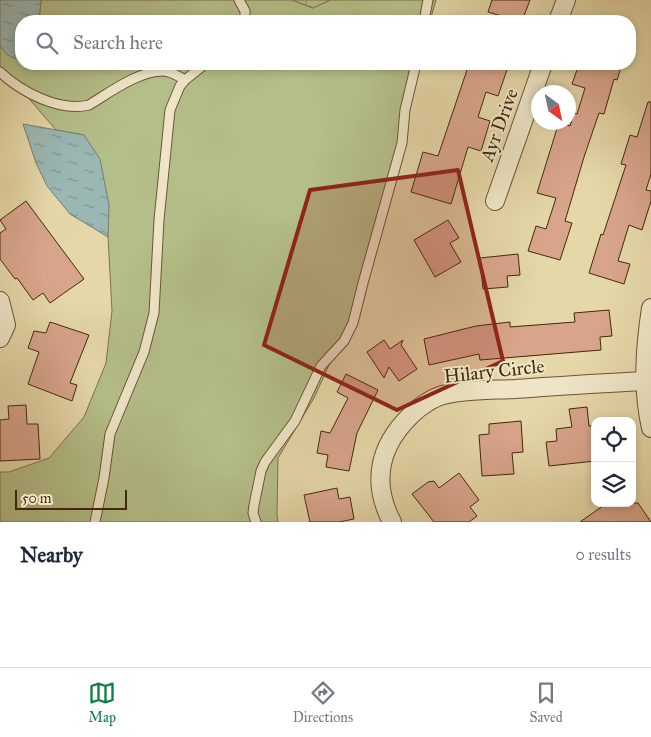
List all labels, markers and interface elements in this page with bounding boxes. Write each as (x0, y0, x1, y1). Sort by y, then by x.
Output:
search box (15, 15, 636, 70)
icon: search (33, 29, 61, 57)
text: Search here (73, 31, 163, 54)
street label: Ayr Drive (475, 85, 523, 166)
north arrow (531, 85, 576, 130)
street label: Hilary Circle (442, 354, 546, 388)
map controls (591, 417, 636, 507)
button: locate (591, 417, 636, 462)
button: layers (591, 462, 636, 507)
scale bar (15, 487, 128, 510)
text: 50 m (22, 490, 51, 507)
text: Nearby (20, 542, 83, 568)
text: 0 results (576, 545, 631, 564)
tab: Map (88, 679, 116, 726)
tab: Directions (293, 679, 353, 726)
tab: Saved (530, 679, 563, 726)

